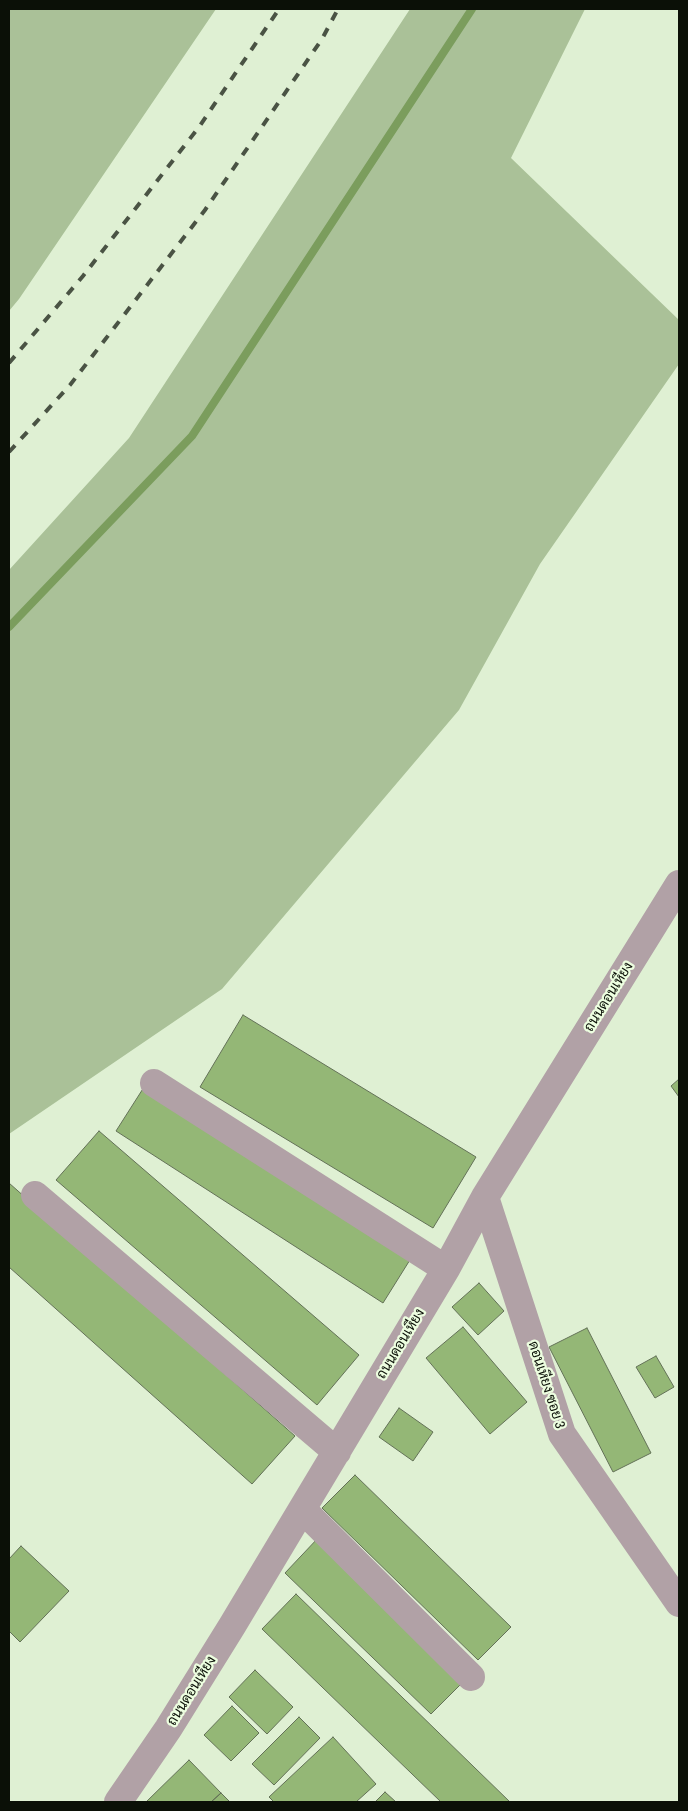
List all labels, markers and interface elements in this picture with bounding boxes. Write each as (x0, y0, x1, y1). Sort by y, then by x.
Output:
street label: ถนนดอนเหียง (581, 959, 637, 1035)
street label: ถนนดอนเหียง (373, 1306, 429, 1382)
street label: ดอนเหียง ซอย 3 (524, 1339, 568, 1431)
street label: ถนนดอนเหียง (164, 1653, 220, 1729)

